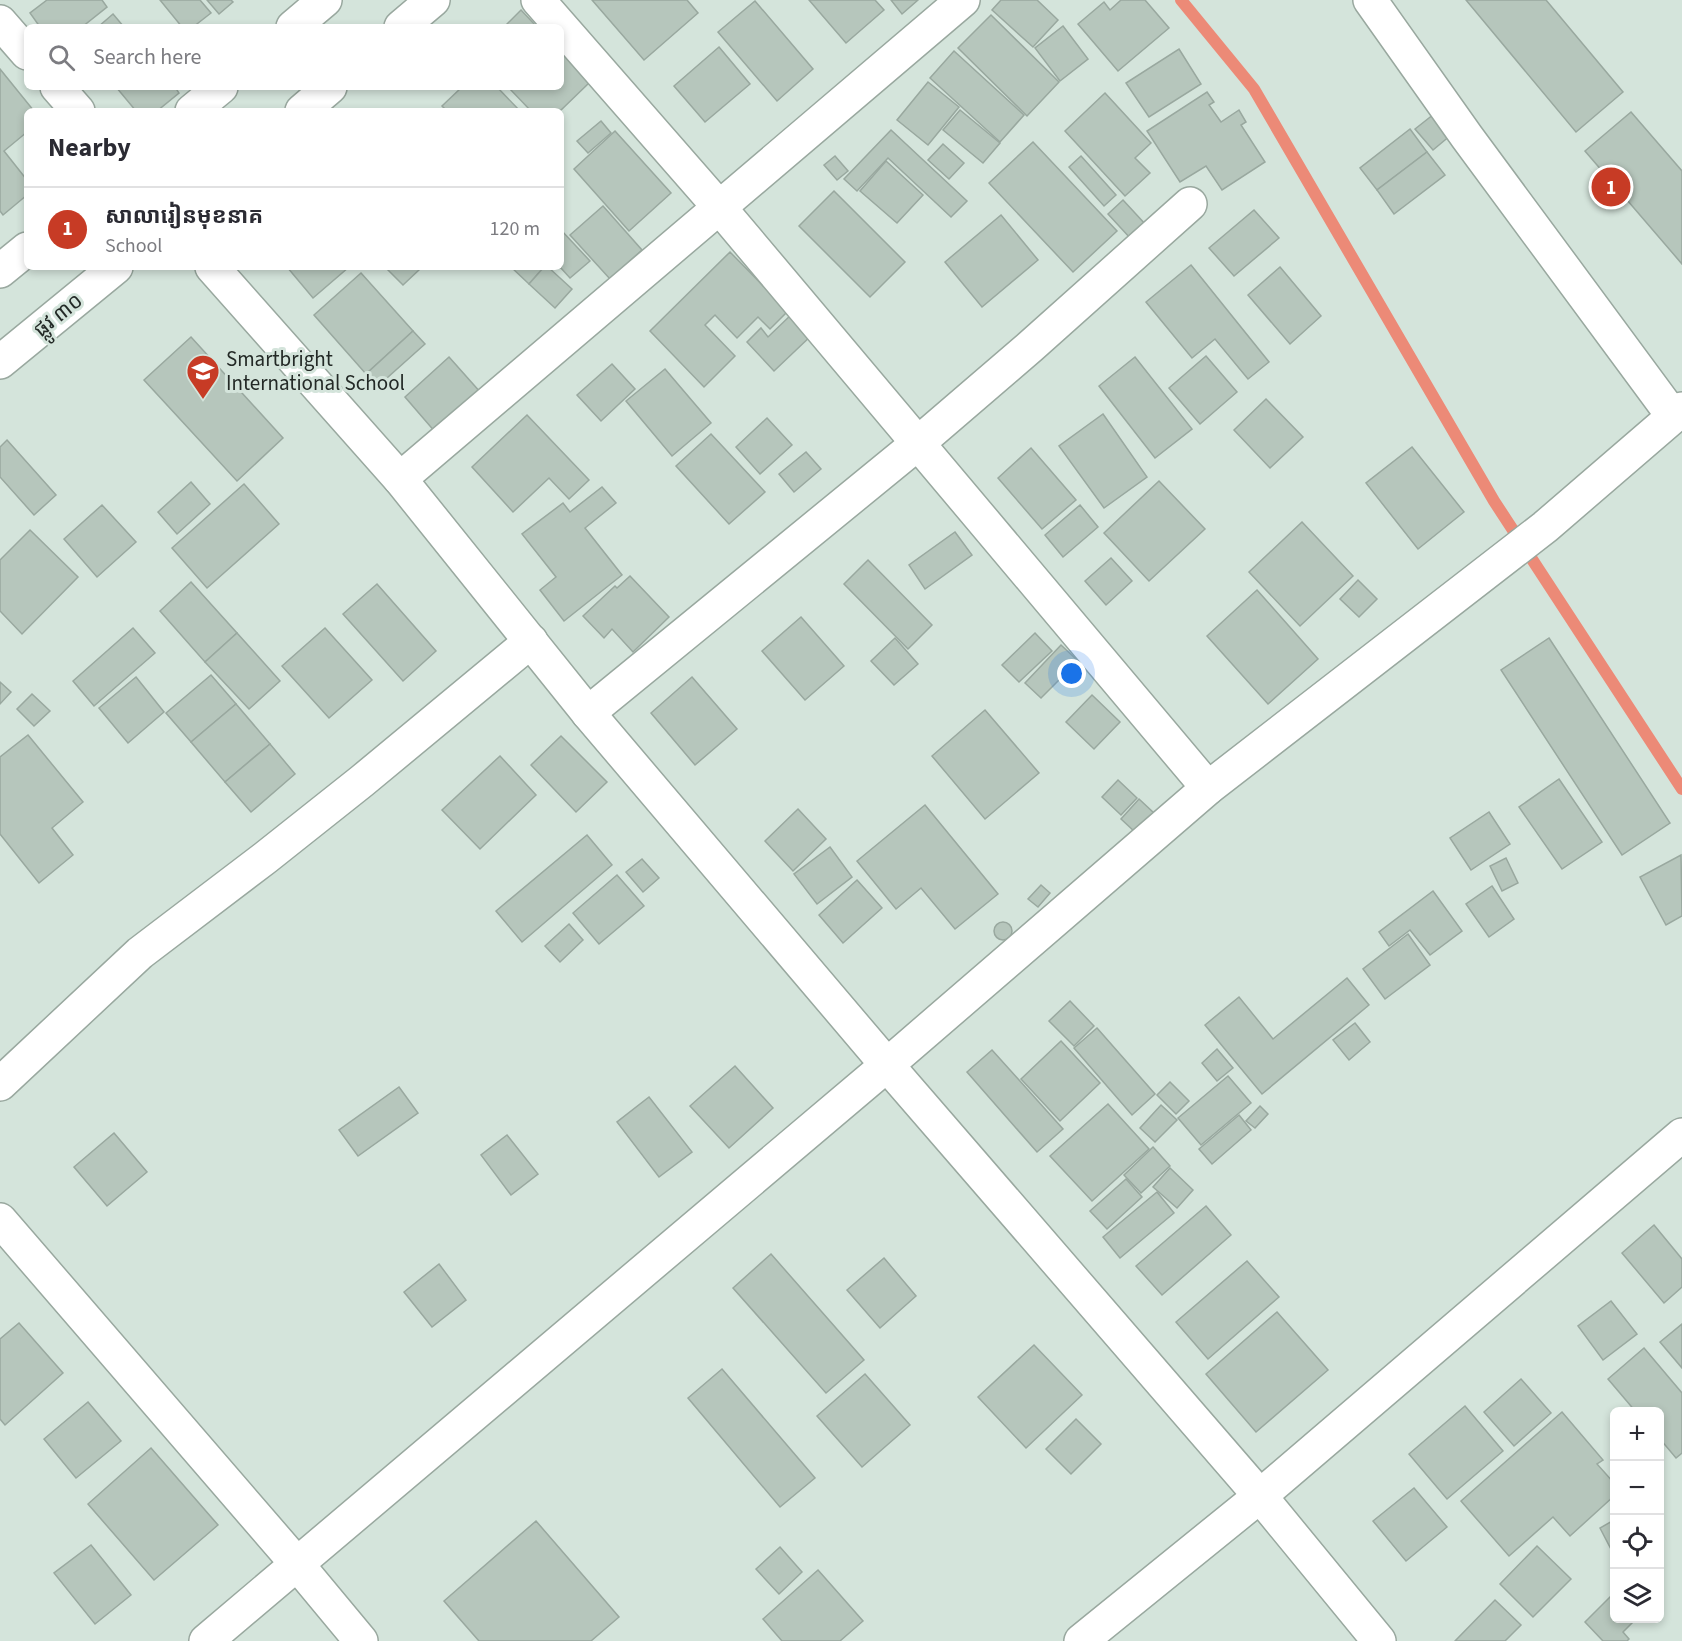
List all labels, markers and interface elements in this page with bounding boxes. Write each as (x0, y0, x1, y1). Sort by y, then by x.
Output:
search box (24, 24, 564, 90)
icon: search (45, 41, 78, 74)
text: Search here (93, 41, 201, 73)
text: Nearby (48, 129, 131, 166)
pin: 1 (1592, 164, 1630, 210)
text: សាលារៀនមុខនាគ (105, 200, 263, 232)
text: 1 (62, 215, 73, 243)
text: 120 m (490, 215, 540, 243)
text: School (105, 232, 162, 260)
street label: ផ្លូវ ៣០ (27, 286, 92, 347)
place label: Smartbright International School (226, 344, 405, 398)
school or university icon: Smartbright International School (185, 353, 221, 400)
your location (1057, 659, 1086, 688)
map controls (1610, 1407, 1664, 1623)
button: + (1610, 1407, 1664, 1461)
button: − (1610, 1461, 1664, 1515)
button: locate (1610, 1515, 1664, 1569)
button: layers (1610, 1569, 1664, 1623)

